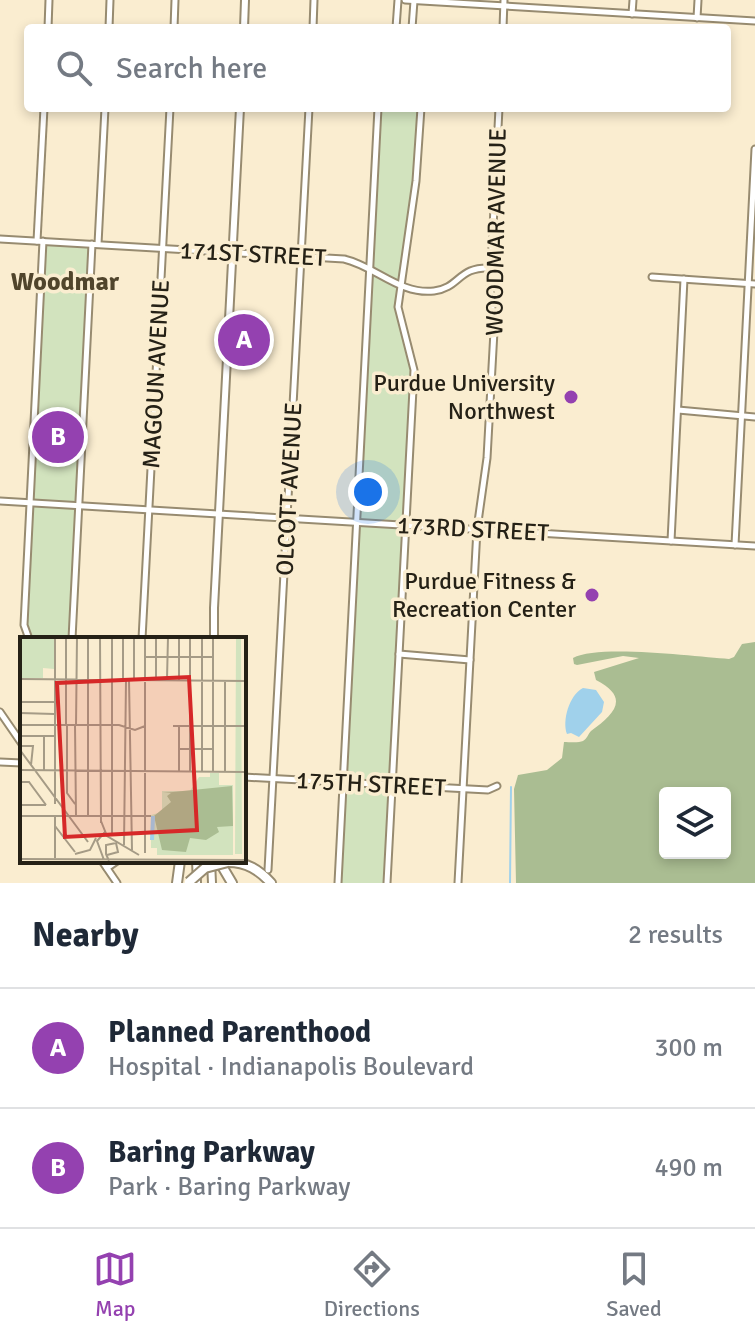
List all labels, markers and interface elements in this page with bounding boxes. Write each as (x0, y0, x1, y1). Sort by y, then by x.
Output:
search box (24, 24, 731, 112)
icon: search (52, 46, 96, 90)
text: Search here (116, 50, 267, 87)
street label: WOODMAR AVENUE (479, 128, 513, 336)
street label: 171ST STREET (179, 235, 327, 273)
district label: Woodmar (11, 266, 120, 298)
street label: MAGOUN AVENUE (136, 279, 176, 469)
pin: A (218, 310, 270, 370)
place label: Purdue University Northwest (373, 368, 555, 426)
marker: Purdue University Northwest (562, 388, 580, 406)
street label: OLCOTT AVENUE (269, 402, 309, 576)
pin: B (32, 407, 84, 467)
your location (348, 472, 388, 512)
street label: 173RD STREET (396, 510, 550, 548)
place label: Purdue Fitness & Recreation Center (392, 566, 576, 624)
marker: Purdue Fitness & Recreation Center (583, 586, 601, 604)
inset map (20, 637, 246, 863)
street label: 175TH STREET (295, 765, 447, 803)
map controls (659, 787, 731, 859)
button: layers (659, 787, 731, 859)
text: Nearby (32, 914, 139, 956)
text: 2 results (628, 919, 723, 951)
text: Planned Parenthood (108, 1014, 371, 1051)
text: A (50, 1032, 66, 1064)
text: 300 m (654, 1032, 723, 1064)
text: Hospital · Indianapolis Boulevard (108, 1051, 474, 1083)
text: Baring Parkway (108, 1134, 315, 1171)
text: B (50, 1152, 66, 1184)
text: 490 m (654, 1152, 723, 1184)
text: Park · Baring Parkway (108, 1171, 350, 1203)
tab: Map (93, 1247, 137, 1322)
tab: Directions (324, 1247, 420, 1322)
tab: Saved (606, 1247, 662, 1322)

